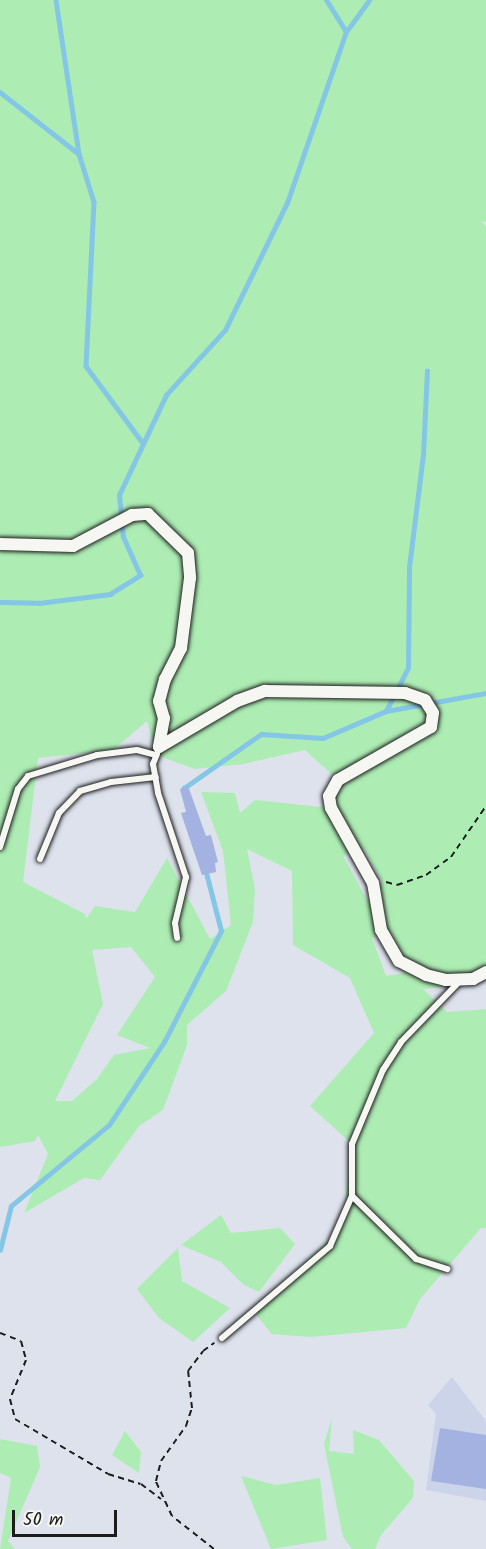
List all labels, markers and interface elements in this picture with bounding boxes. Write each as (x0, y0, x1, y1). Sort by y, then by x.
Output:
scale bar (15, 1498, 120, 1536)
text: 50 m (23, 1506, 63, 1535)

